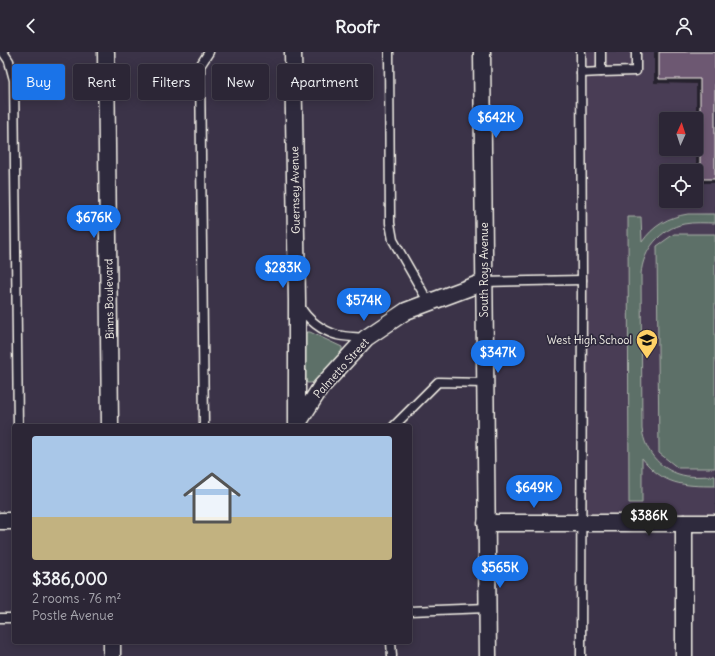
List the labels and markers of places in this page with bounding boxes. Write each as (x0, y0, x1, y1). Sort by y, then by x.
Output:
pin: $642K (468, 105, 524, 139)
pin: $676K (66, 205, 122, 239)
pin: $283K (255, 255, 311, 289)
pin: $574K (336, 288, 392, 322)
school or university icon: West High School (634, 327, 660, 360)
place label: West High School (547, 333, 632, 347)
pin: $347K (470, 340, 526, 374)
pin: $649K (506, 475, 562, 509)
pin: $386K (621, 503, 677, 537)
pin: $565K (472, 555, 528, 589)

